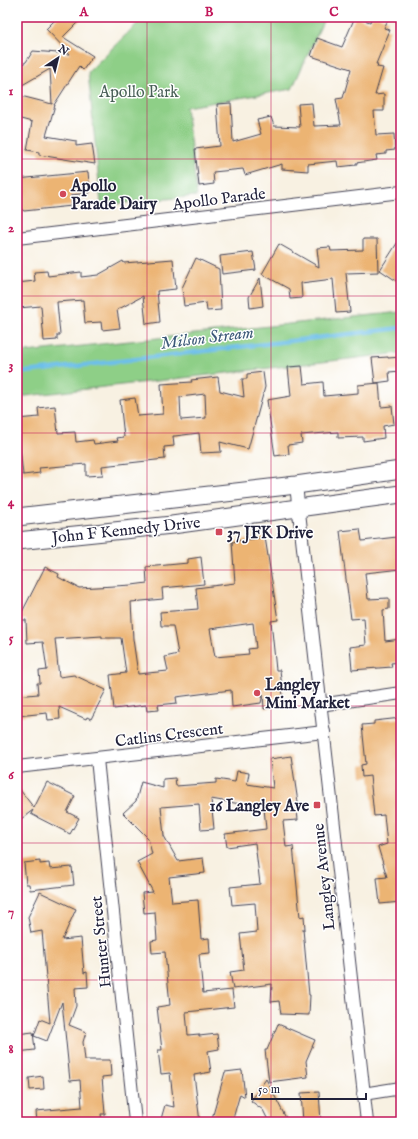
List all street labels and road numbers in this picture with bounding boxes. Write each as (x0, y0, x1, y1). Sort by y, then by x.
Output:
street label: Apollo Parade (171, 184, 267, 216)
street label: John F Kennedy Drive (49, 513, 201, 549)
street label: Catlins Crescent (114, 719, 225, 753)
street label: Langley Avenue (309, 822, 341, 931)
street label: Hunter Street (87, 894, 117, 989)

